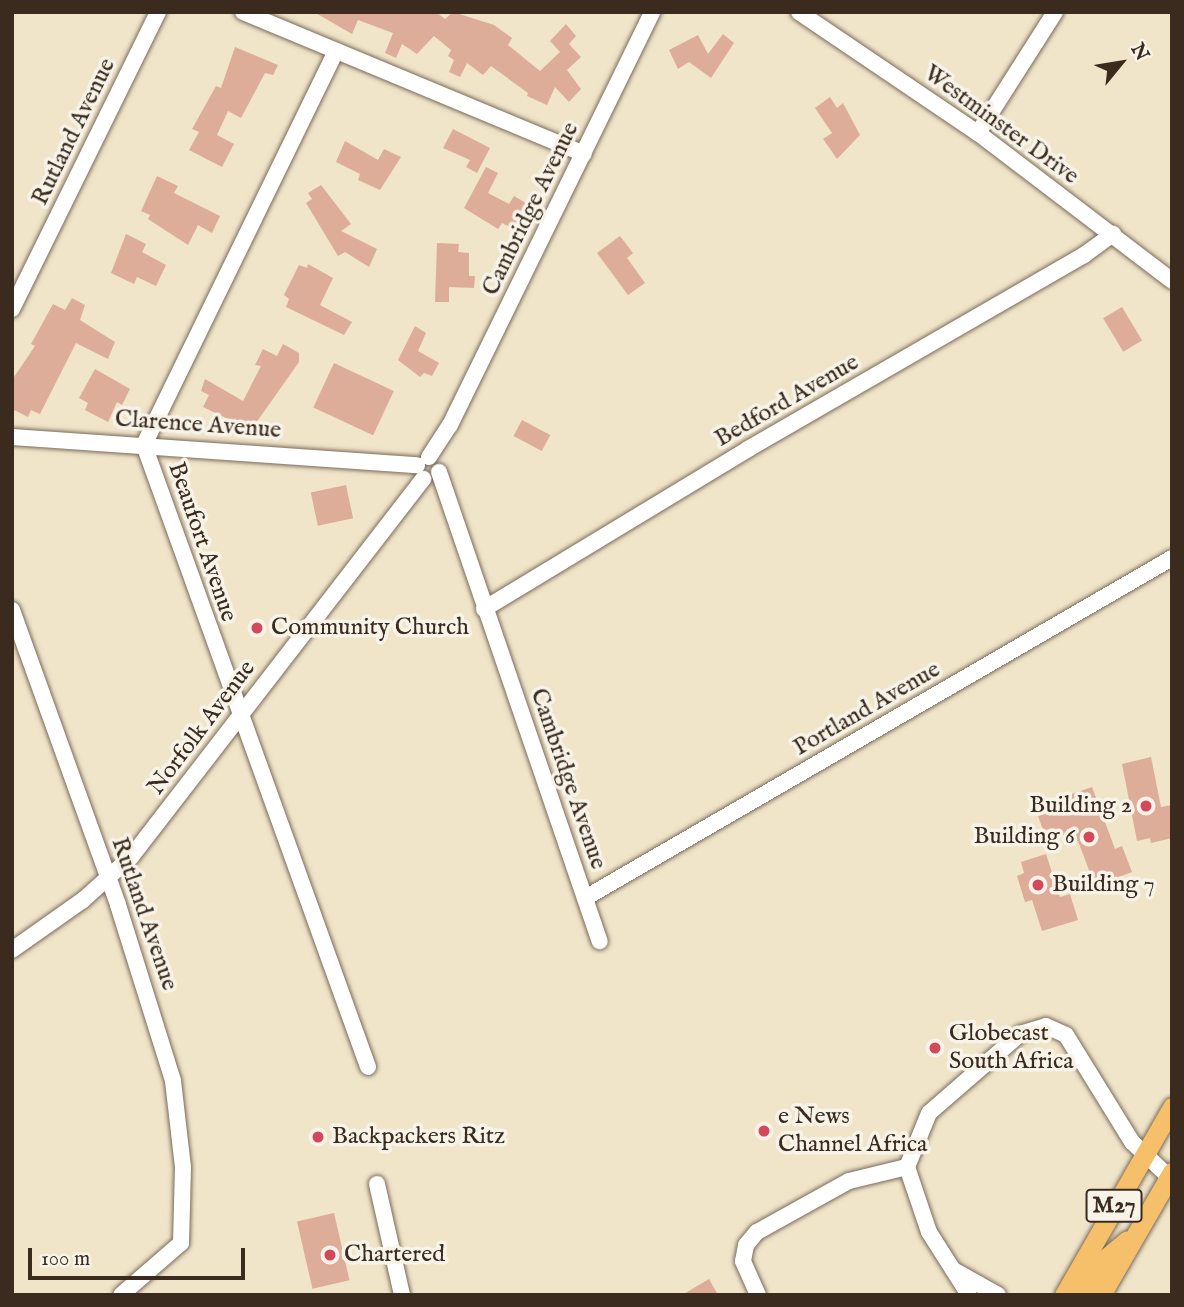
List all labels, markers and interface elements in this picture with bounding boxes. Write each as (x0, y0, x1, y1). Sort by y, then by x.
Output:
north arrow (1086, 28, 1156, 98)
text: N (1125, 39, 1154, 66)
street label: Rutland Avenue (26, 54, 122, 210)
street label: Westminster Drive (918, 59, 1084, 191)
street label: Cambridge Avenue (477, 118, 585, 300)
street label: Bedford Avenue (710, 348, 864, 454)
street label: Clarence Avenue (114, 405, 282, 445)
street label: Beaufort Avenue (161, 458, 243, 626)
place label: Community Church (271, 614, 469, 642)
marker: Community Church (249, 620, 265, 636)
street label: Norfolk Avenue (142, 655, 262, 801)
street label: Portland Avenue (789, 655, 945, 763)
street label: Cambridge Avenue (524, 685, 612, 873)
place label: Building 2 (1029, 792, 1132, 820)
marker: Building 2 (1138, 798, 1154, 814)
place label: Building 6 (973, 823, 1075, 851)
marker: Building 6 (1081, 829, 1097, 845)
street label: Rutland Avenue (104, 834, 184, 994)
place label: Building 7 (1052, 871, 1155, 899)
marker: Building 7 (1030, 877, 1046, 893)
place label: Globecast South Africa (949, 1020, 1074, 1076)
marker: Globecast South Africa (927, 1040, 943, 1056)
place label: e News Channel Africa (778, 1103, 927, 1159)
place label: Backpackers Ritz (332, 1123, 505, 1151)
marker: e News Channel Africa (756, 1123, 772, 1139)
marker: Backpackers Ritz (310, 1129, 326, 1145)
road number: M27 (1084, 1186, 1144, 1226)
scale bar (32, 1234, 248, 1278)
place label: Chartered (344, 1241, 445, 1269)
text: 100 m (41, 1246, 90, 1273)
marker: Chartered (322, 1247, 338, 1263)

